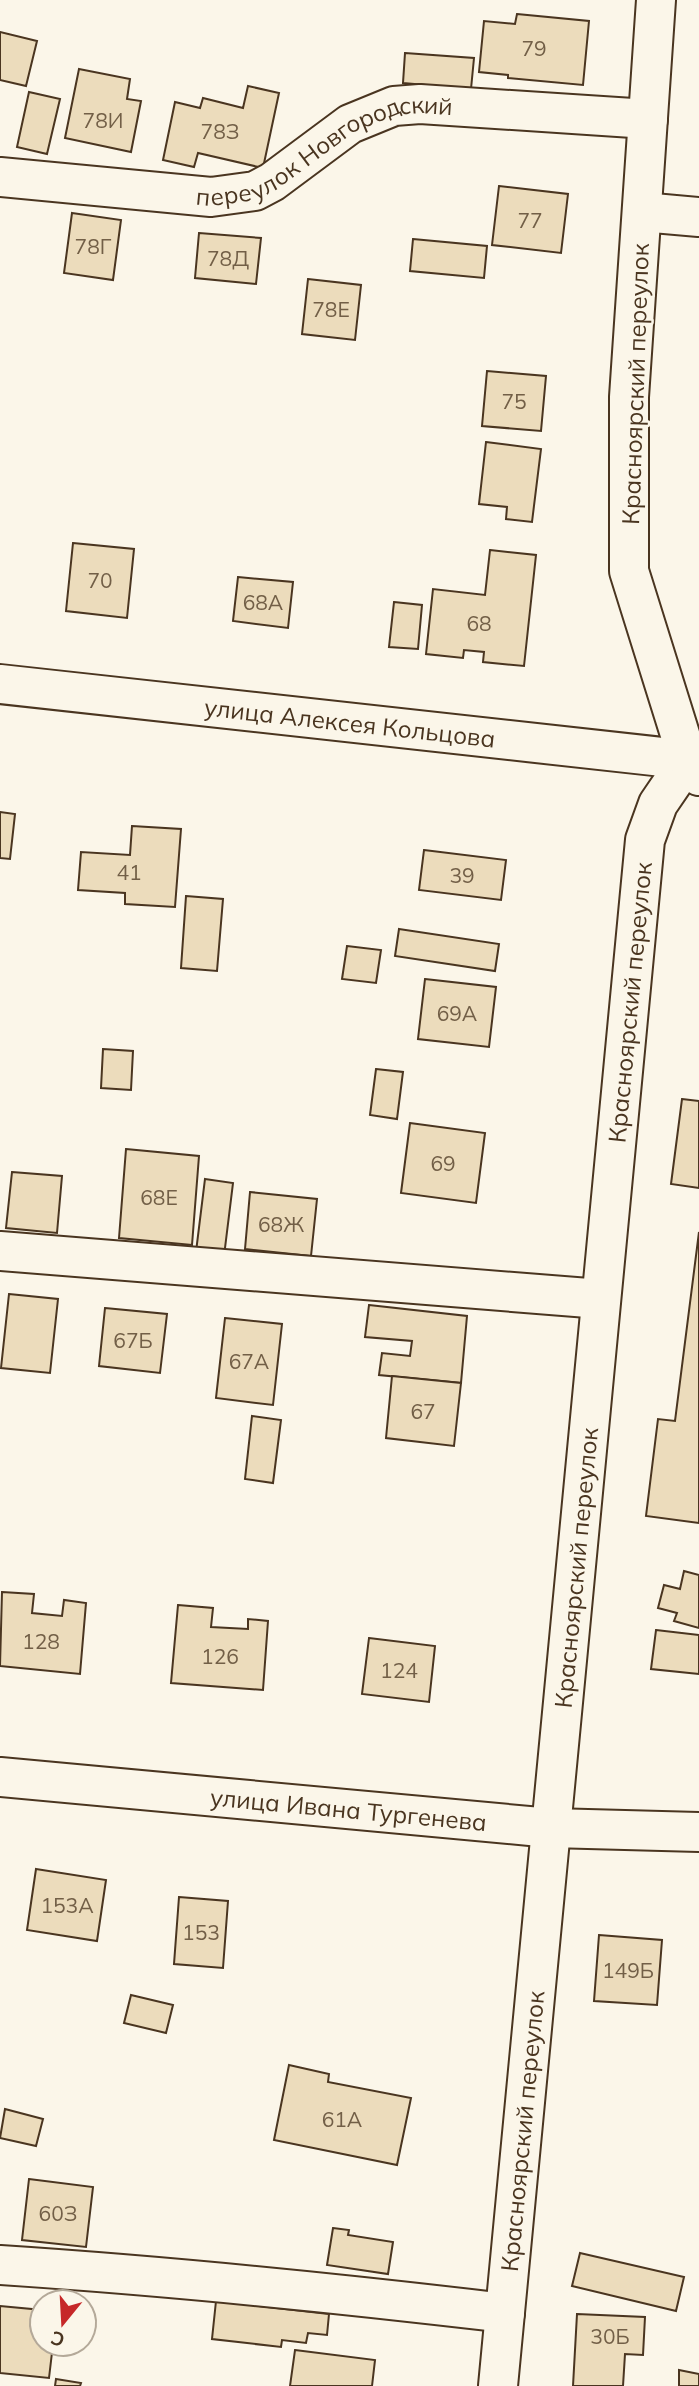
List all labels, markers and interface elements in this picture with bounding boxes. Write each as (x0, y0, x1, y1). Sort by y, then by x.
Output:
house number: 79 (521, 35, 547, 61)
street label: переулок Новгородский (195, 89, 454, 212)
house number: 78И (83, 107, 123, 133)
house number: 78З (201, 118, 239, 144)
house number: 77 (517, 207, 543, 233)
house number: 78Г (75, 233, 112, 259)
street label: Красноярский переулок (615, 243, 655, 525)
house number: 78Д (207, 245, 249, 271)
house number: 78Е (312, 296, 350, 322)
house number: 75 (501, 388, 527, 414)
house number: 70 (87, 567, 113, 593)
house number: 68А (243, 589, 284, 615)
house number: 68 (466, 610, 492, 636)
street label: улица Алексея Кольцова (203, 692, 497, 753)
house number: 41 (116, 859, 142, 885)
street label: Красноярский переулок (601, 860, 658, 1144)
house number: 39 (449, 862, 475, 888)
house number: 69А (437, 1000, 478, 1026)
house number: 69 (430, 1150, 456, 1176)
house number: 68Е (140, 1184, 178, 1210)
house number: 68Ж (258, 1211, 304, 1237)
house number: 67Б (113, 1327, 153, 1353)
house number: 67А (229, 1348, 270, 1374)
house number: 67 (410, 1398, 436, 1424)
street label: Красноярский переулок (548, 1426, 604, 1709)
house number: 128 (22, 1628, 60, 1654)
house number: 126 (201, 1643, 239, 1669)
house number: 124 (380, 1657, 418, 1683)
street label: улица Ивана Тургенева (209, 1782, 488, 1837)
house number: 153А (40, 1892, 94, 1918)
house number: 153 (182, 1919, 220, 1945)
house number: 149Б (602, 1957, 654, 1983)
street label: Красноярский переулок (494, 1989, 551, 2273)
house number: 61А (322, 2106, 363, 2132)
house number: 60З (39, 2200, 77, 2226)
north arrow (28, 2288, 98, 2358)
house number: 30Б (590, 2323, 630, 2349)
text: С (48, 2326, 68, 2353)

